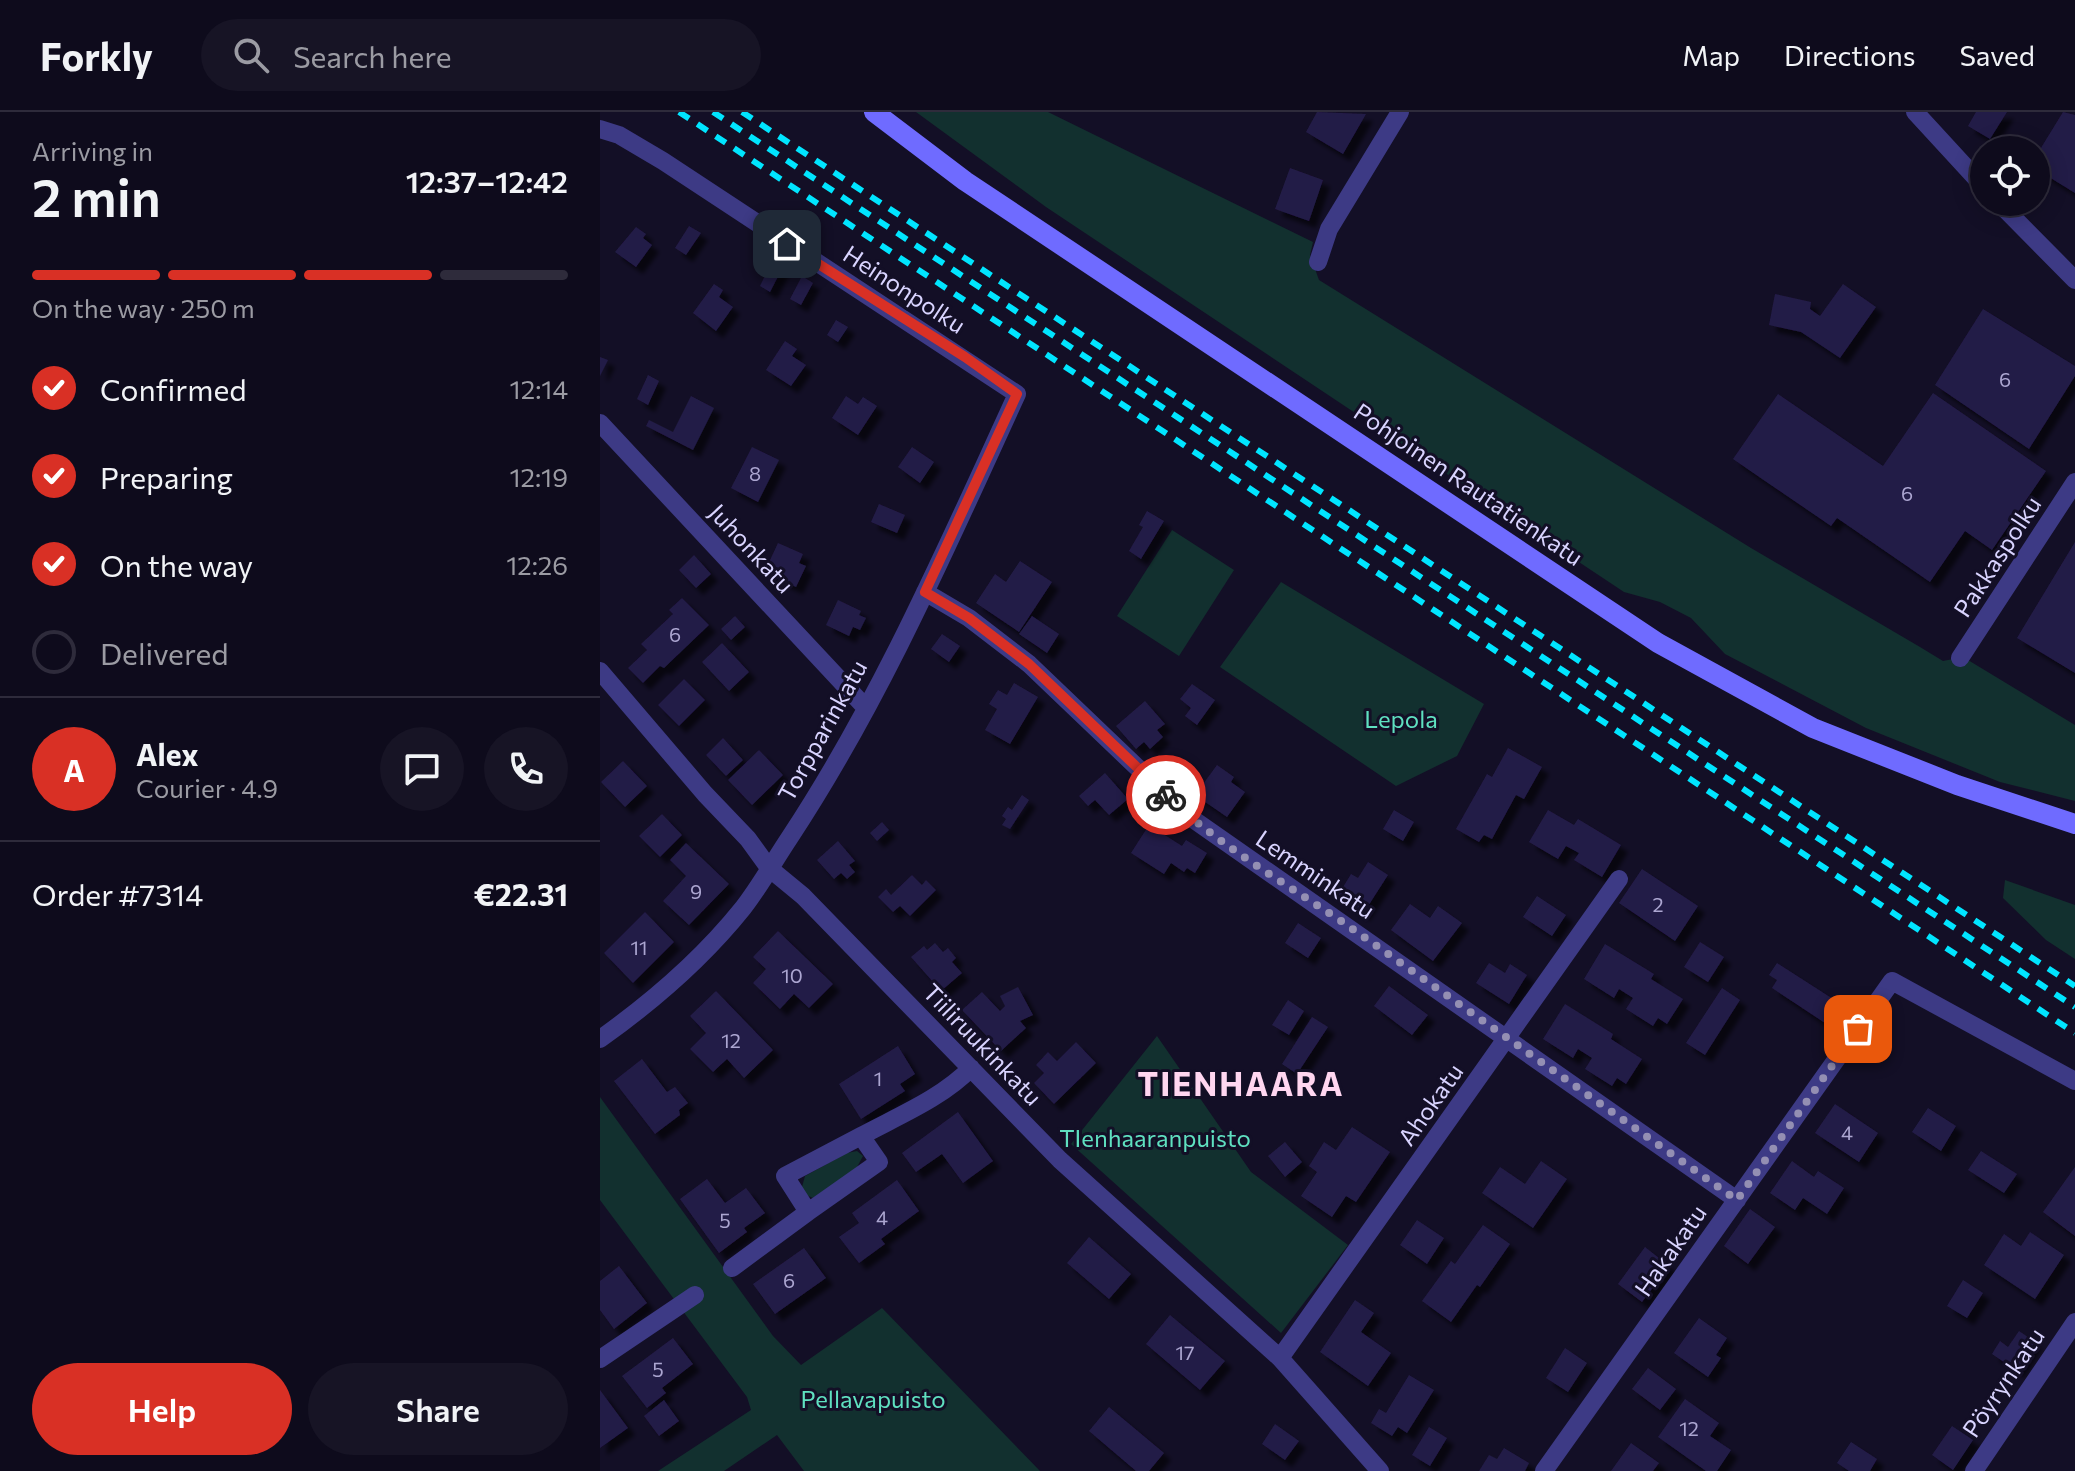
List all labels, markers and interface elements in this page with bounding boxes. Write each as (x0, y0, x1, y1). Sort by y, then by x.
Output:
search box (201, 19, 761, 91)
text: Forkly (40, 32, 153, 79)
icon: search (229, 33, 273, 77)
text: Search here (293, 37, 452, 74)
text: Map (1682, 38, 1740, 72)
text: Directions (1784, 38, 1915, 72)
text: Saved (1959, 38, 2035, 72)
text: Arriving in (32, 135, 153, 166)
map controls (1970, 136, 2050, 216)
button: locate (1970, 136, 2050, 216)
text: 12:37–12:42 (406, 162, 568, 199)
text: 2 min (32, 164, 161, 228)
pin (753, 210, 821, 278)
icon: home (765, 222, 809, 266)
street label: Heinonpolku (838, 239, 971, 339)
text: On the way · 250 m (32, 292, 255, 323)
icon: check (32, 366, 76, 410)
house number: 6 (1999, 367, 2011, 391)
text: Confirmed (100, 370, 247, 407)
text: 12:14 (510, 373, 568, 404)
street label: Pohjoinen Rautatienkatu (1349, 396, 1589, 571)
icon: check (32, 454, 76, 498)
text: Preparing (100, 458, 233, 495)
text: 12:19 (509, 461, 568, 492)
house number: 8 (749, 461, 761, 485)
house number: 6 (1901, 481, 1913, 505)
street label: Pakkaspolku (1947, 490, 2047, 622)
street label: Juhonkatu (704, 497, 801, 598)
icon: check (32, 542, 76, 586)
text: On the way (100, 546, 253, 583)
text: 12:26 (506, 549, 568, 580)
house number: 6 (669, 622, 681, 646)
text: Delivered (100, 634, 229, 671)
street label: Torpparinkatu (771, 655, 872, 806)
park label: Lepola (1364, 704, 1438, 733)
button: chat (380, 727, 464, 811)
button: phone (484, 727, 568, 811)
text: Alex (136, 735, 199, 772)
text: A (63, 751, 85, 788)
courier (1126, 755, 1206, 835)
text: Courier · 4.9 (136, 772, 278, 803)
icon: bike (1144, 773, 1188, 817)
street label: Lemminkatu (1251, 823, 1381, 924)
text: Order #7314 (32, 875, 203, 912)
text: €22.31 (474, 875, 568, 912)
house number: 9 (690, 879, 702, 903)
house number: 2 (1652, 892, 1664, 916)
house number: 11 (630, 935, 648, 959)
house number: 10 (781, 963, 803, 987)
street label: Tiiliruukinkatu (918, 977, 1048, 1111)
pin (1824, 995, 1892, 1063)
icon: bag (1836, 1007, 1880, 1051)
house number: 12 (721, 1028, 741, 1052)
street label: Ahokatu (1391, 1058, 1468, 1151)
district label: TIENHAARA (1138, 1063, 1344, 1103)
house number: 1 (874, 1066, 882, 1090)
house number: 4 (1841, 1120, 1853, 1144)
park label: TIenhaaranpuisto (1059, 1123, 1251, 1152)
street label: Hakakatu (1628, 1199, 1712, 1301)
house number: 4 (876, 1205, 888, 1229)
house number: 5 (719, 1208, 731, 1232)
house number: 6 (783, 1268, 795, 1292)
street label: Pöyrynkatu (1956, 1322, 2050, 1442)
house number: 17 (1175, 1340, 1195, 1364)
house number: 5 (652, 1357, 664, 1381)
button: Help (32, 1363, 292, 1455)
button: Share (308, 1363, 568, 1455)
park label: Pellavapuisto (800, 1384, 946, 1413)
house number: 12 (1679, 1416, 1699, 1440)

